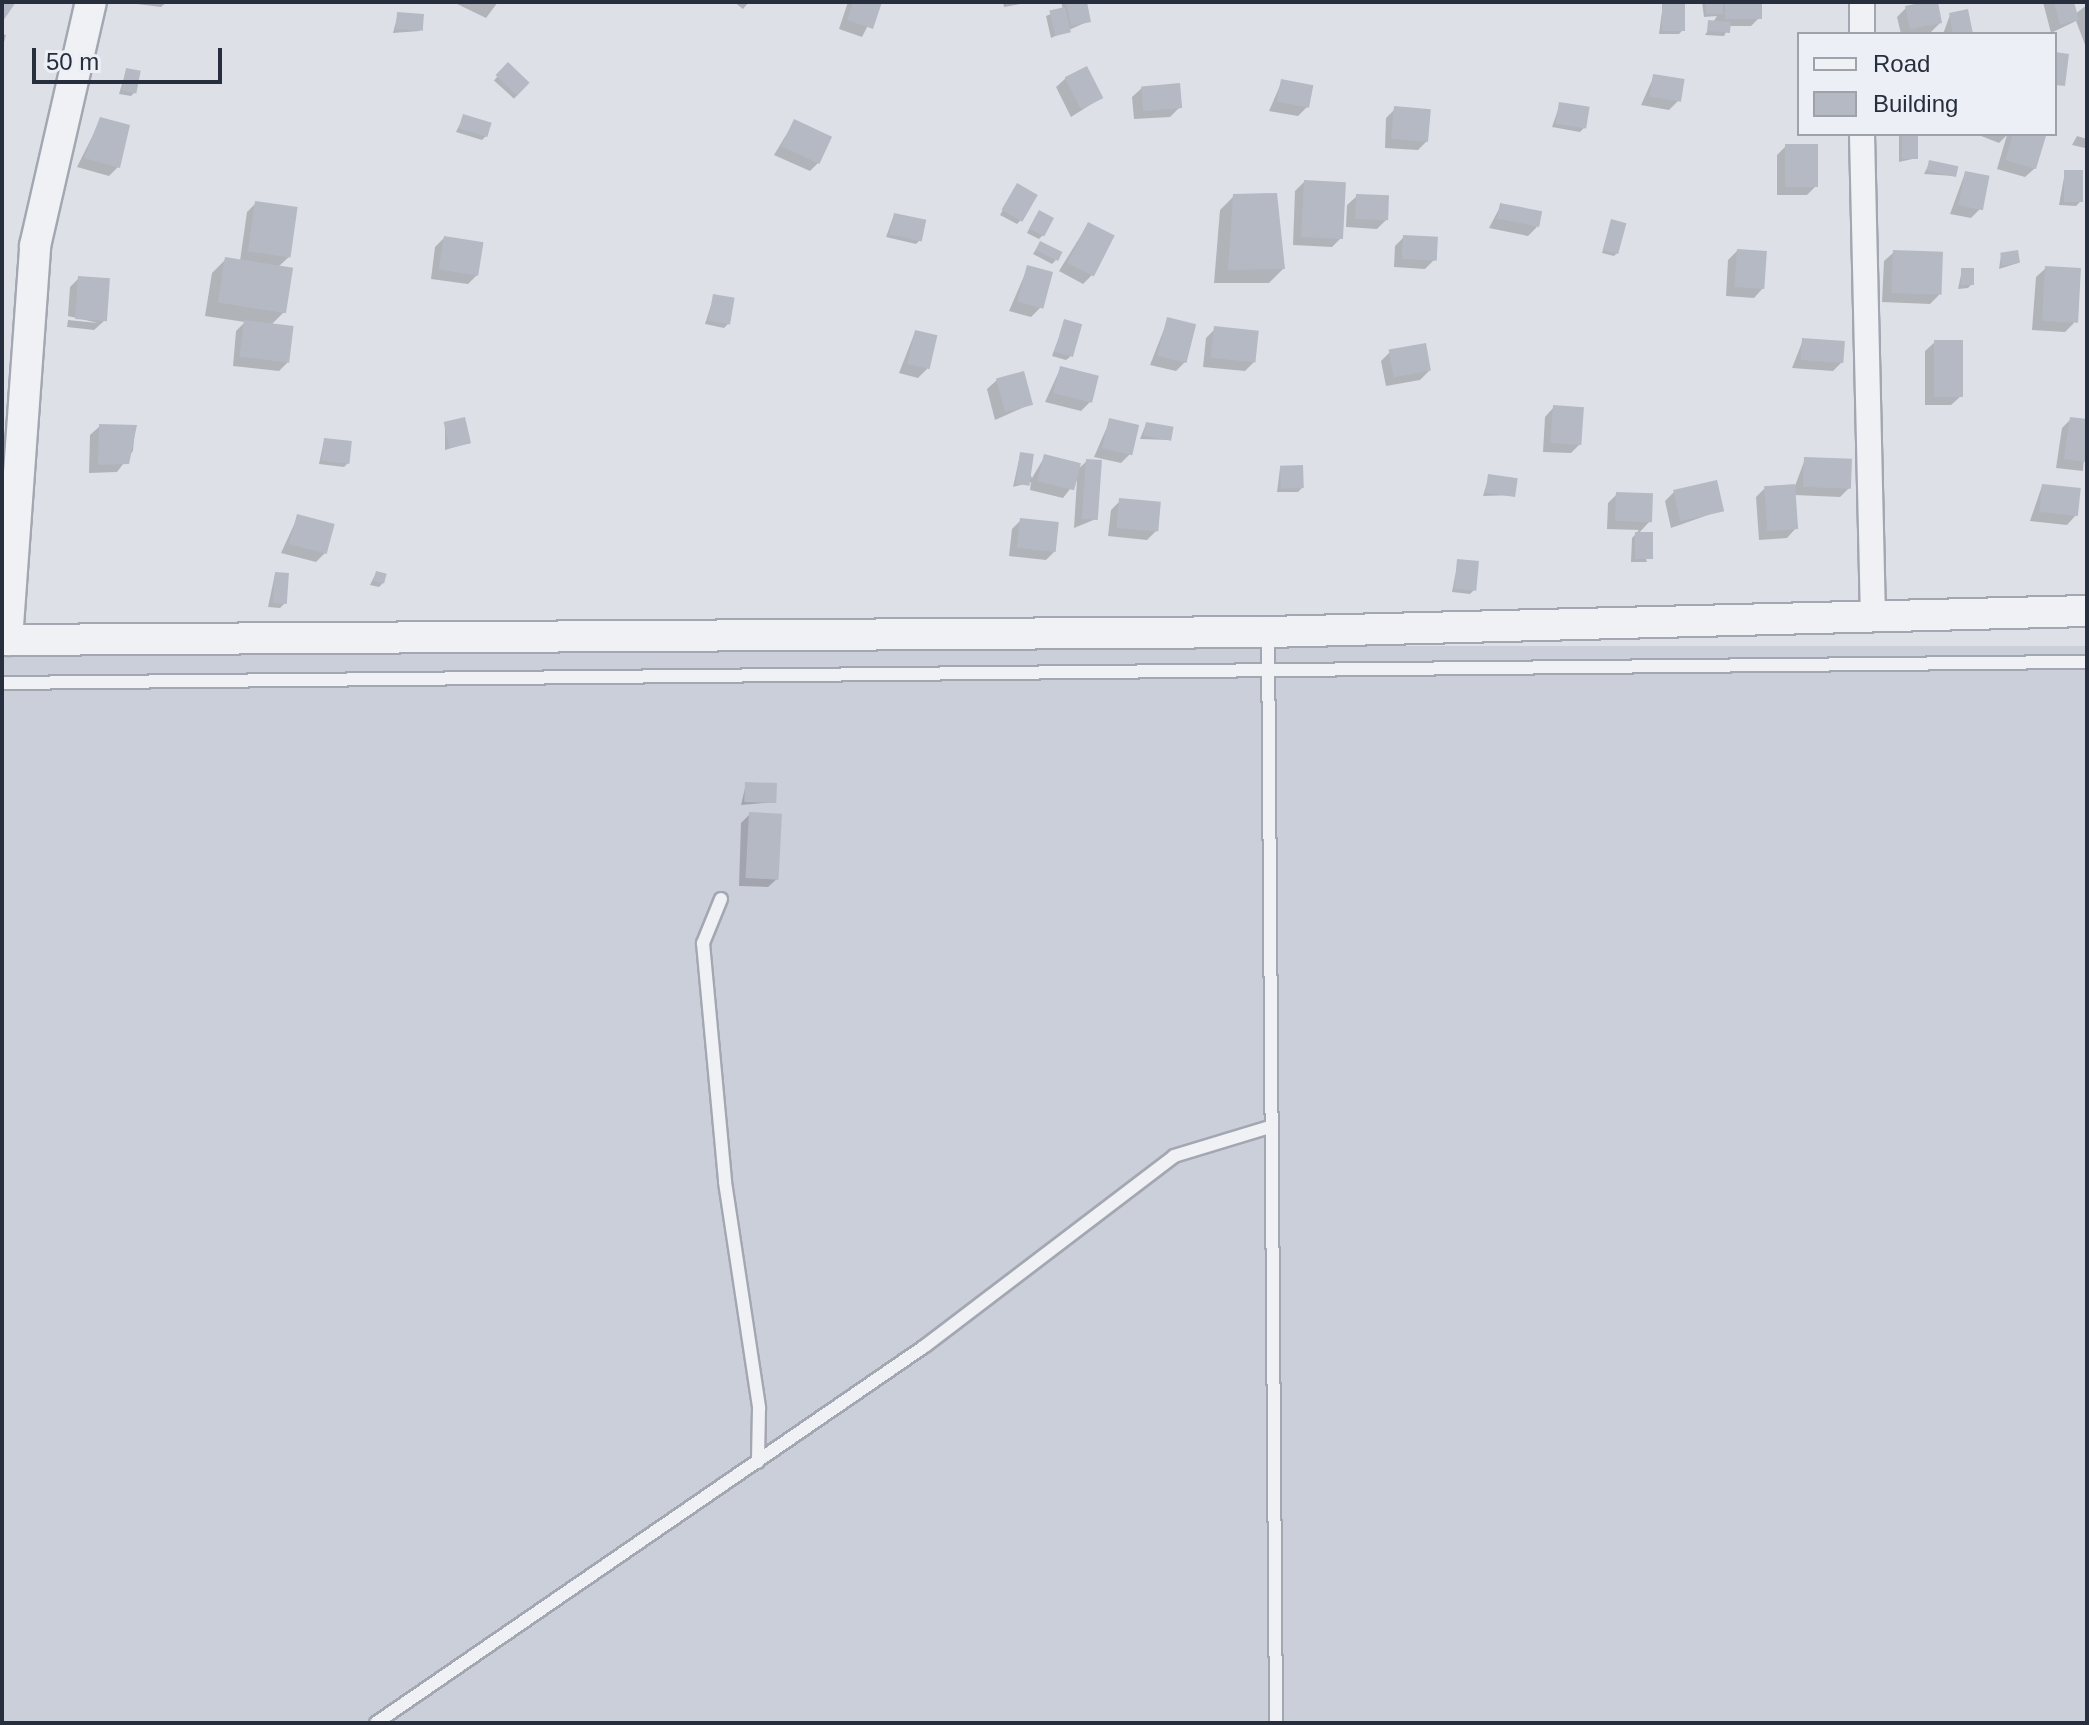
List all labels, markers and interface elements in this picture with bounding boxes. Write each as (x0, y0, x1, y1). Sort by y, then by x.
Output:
scale bar (36, 32, 226, 82)
legend (1797, 32, 2057, 136)
text: 50 m (46, 48, 99, 75)
text: Road (1873, 50, 1930, 77)
text: Building (1873, 90, 1958, 117)

